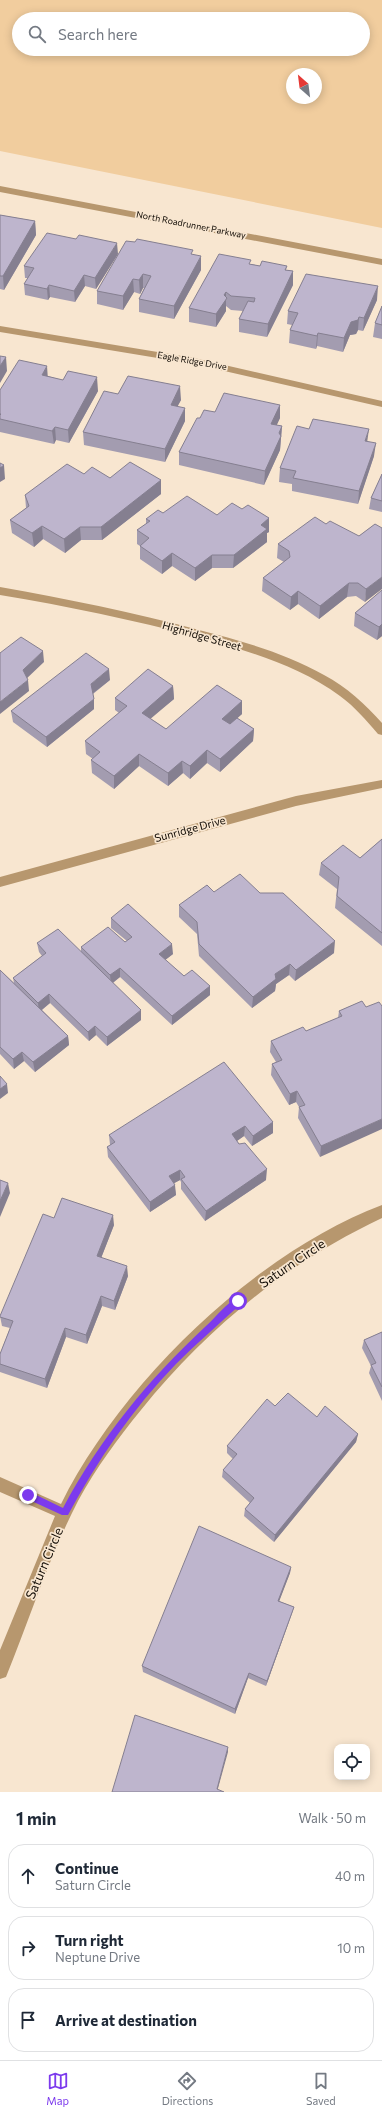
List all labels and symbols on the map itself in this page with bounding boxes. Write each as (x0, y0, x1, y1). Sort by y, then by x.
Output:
north arrow (286, 68, 322, 104)
street label: North Roadrunner Parkway (135, 208, 247, 241)
street label: Eagle Ridge Drive (157, 349, 228, 372)
street label: Highridge Street (161, 618, 244, 653)
street label: Sunridge Drive (153, 813, 227, 844)
street label: Saturn Circle (256, 1235, 328, 1291)
route start (229, 1292, 247, 1310)
route end (19, 1486, 37, 1504)
street label: Saturn Circle (22, 1525, 66, 1601)

